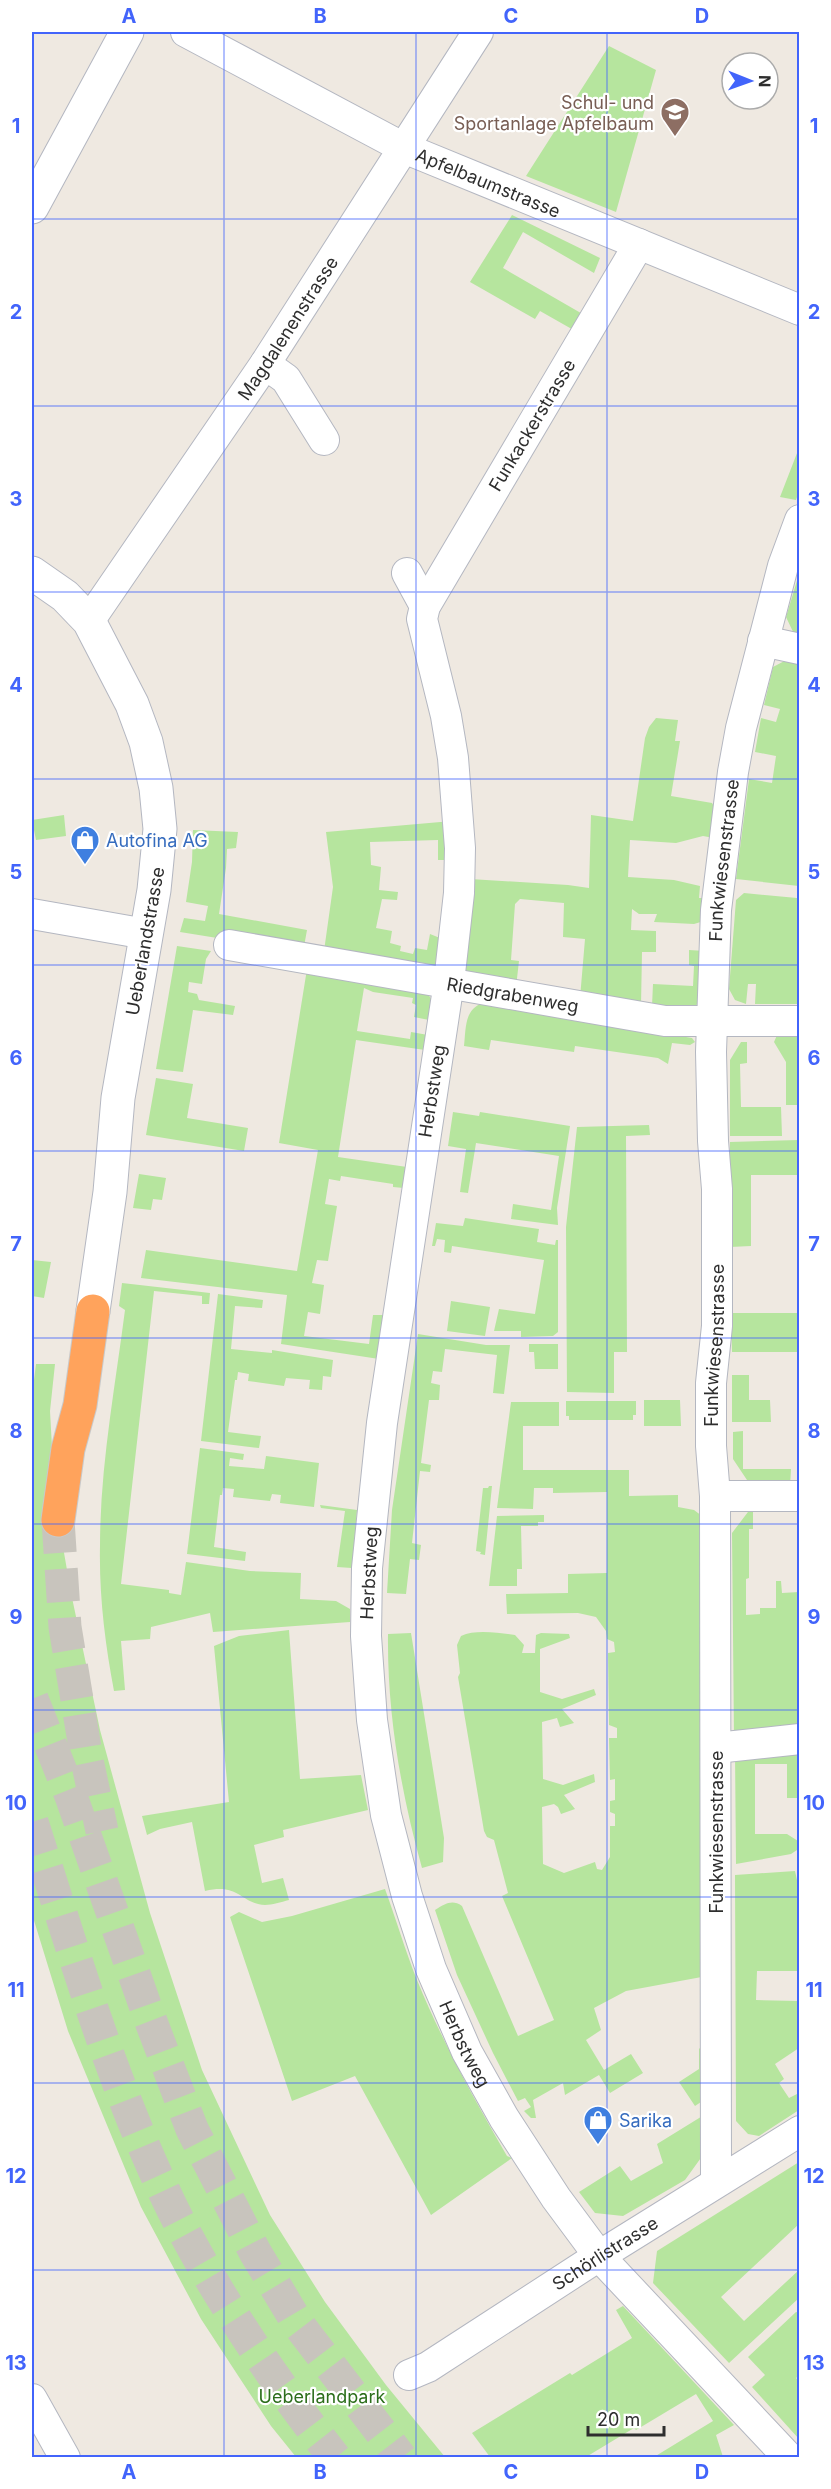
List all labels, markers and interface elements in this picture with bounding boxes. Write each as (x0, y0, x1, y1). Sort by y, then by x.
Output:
text: A (122, 4, 137, 28)
text: B (313, 4, 327, 28)
text: C (504, 4, 518, 28)
text: D (695, 4, 709, 28)
north arrow (720, 51, 780, 111)
text: N (755, 75, 775, 88)
place label: Schul- und Sportanlage Apfelbaum (454, 92, 654, 134)
school or university icon: Schul- und Sportanlage Apfelbaum (659, 96, 691, 138)
text: 1 (12, 114, 20, 138)
text: 1 (810, 114, 818, 138)
street label: Apfelbaumstrasse (413, 144, 564, 221)
street label: Magdalenenstrasse (233, 252, 342, 404)
text: 2 (10, 300, 22, 324)
text: 2 (808, 300, 820, 324)
street label: Funkackerstrasse (484, 355, 580, 495)
text: 3 (10, 487, 22, 511)
text: 3 (808, 487, 820, 511)
text: 4 (9, 673, 23, 697)
text: 4 (807, 673, 821, 697)
street label: Funkwiesenstrasse (704, 778, 743, 942)
shop icon: Autofina AG (69, 824, 101, 866)
place label: Autofina AG (106, 830, 208, 851)
text: 5 (10, 860, 22, 884)
text: 5 (808, 860, 820, 884)
street label: Ueberlandstrasse (122, 865, 168, 1017)
street label: Riedgrabenweg (445, 973, 580, 1016)
street label: Herbstweg (414, 1043, 450, 1139)
text: 6 (10, 1046, 23, 1070)
text: 6 (808, 1046, 821, 1070)
text: 7 (10, 1232, 22, 1256)
text: 7 (808, 1232, 820, 1256)
street label: Funkwiesenstrasse (700, 1264, 728, 1427)
text: 8 (9, 1419, 23, 1443)
text: 8 (807, 1419, 821, 1443)
street label: Herbstweg (356, 1526, 382, 1620)
text: 9 (10, 1605, 23, 1629)
text: 9 (808, 1605, 821, 1629)
street label: Funkwiesenstrasse (706, 1750, 727, 1914)
text: 10 (5, 1791, 27, 1815)
text: 10 (803, 1791, 825, 1815)
text: 11 (7, 1978, 25, 2002)
text: 11 (805, 1978, 823, 2002)
street label: Herbstweg (435, 1997, 495, 2091)
shop icon: Sarika (582, 2104, 614, 2146)
place label: Sarika (619, 2110, 672, 2131)
text: 12 (5, 2164, 27, 2188)
text: 12 (803, 2164, 825, 2188)
street label: Schörlistrasse (548, 2212, 661, 2294)
text: 13 (5, 2351, 27, 2375)
text: 13 (803, 2351, 825, 2375)
park label: Ueberlandpark (259, 2386, 386, 2407)
scale bar (588, 2399, 664, 2437)
text: 20 m (597, 2409, 640, 2430)
text: A (122, 2460, 137, 2484)
text: B (313, 2460, 327, 2484)
text: C (504, 2460, 518, 2484)
text: D (695, 2460, 709, 2484)

